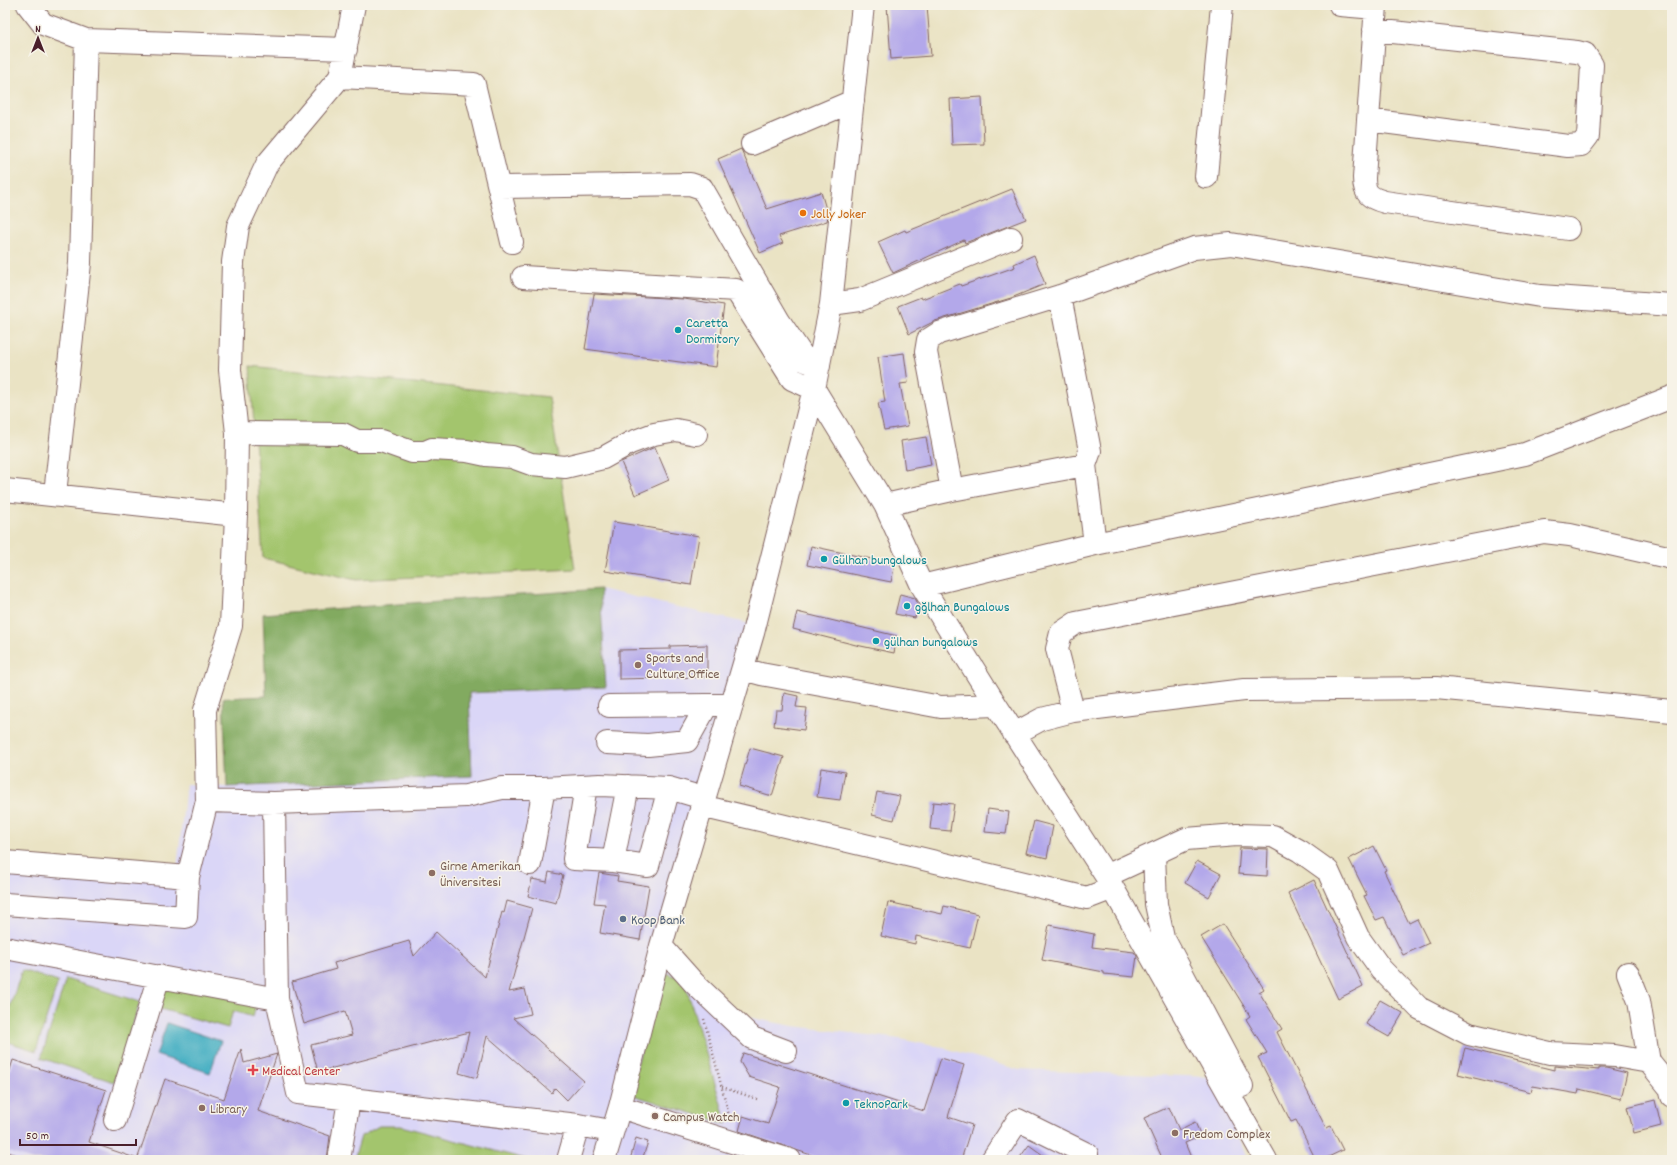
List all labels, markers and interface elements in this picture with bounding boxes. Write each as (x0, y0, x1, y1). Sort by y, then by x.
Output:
north arrow (18, 18, 58, 58)
text: N (35, 22, 41, 38)
place label: Jolly Joker (811, 205, 867, 225)
marker: Jolly Joker (798, 208, 808, 218)
place label: Caretta Dormitory (686, 314, 739, 350)
marker: Caretta Dormitory (673, 325, 683, 335)
place label: Gülhan bungalows (832, 551, 927, 571)
marker: Gülhan bungalows (819, 554, 829, 564)
place label: gğlhan Bungalows (915, 598, 1010, 618)
marker: gğlhan Bungalows (902, 601, 912, 611)
place label: gülhan bungalows (884, 633, 978, 653)
marker: gülhan bungalows (871, 636, 881, 646)
place label: Sports and Culture Office (646, 649, 720, 685)
marker: Sports and Culture Office (633, 660, 643, 670)
place label: Girne Amerikan Üniversitesi (440, 857, 521, 893)
marker: Girne Amerikan Üniversitesi (427, 868, 437, 878)
place label: Koop Bank (631, 911, 685, 931)
marker: Koop Bank (618, 914, 628, 924)
place label: Medical Center (262, 1062, 341, 1082)
marker: Medical Center (247, 1064, 259, 1076)
place label: TeknoPark (854, 1095, 908, 1115)
marker: TeknoPark (841, 1098, 851, 1108)
place label: Library (210, 1100, 247, 1120)
marker: Library (197, 1103, 207, 1113)
place label: Campus Watch (663, 1108, 740, 1128)
marker: Campus Watch (650, 1111, 660, 1121)
scale bar (20, 1121, 136, 1147)
place label: Fredom Complex (1183, 1125, 1270, 1145)
text: 50 m (26, 1128, 49, 1145)
marker: Fredom Complex (1170, 1128, 1180, 1138)

